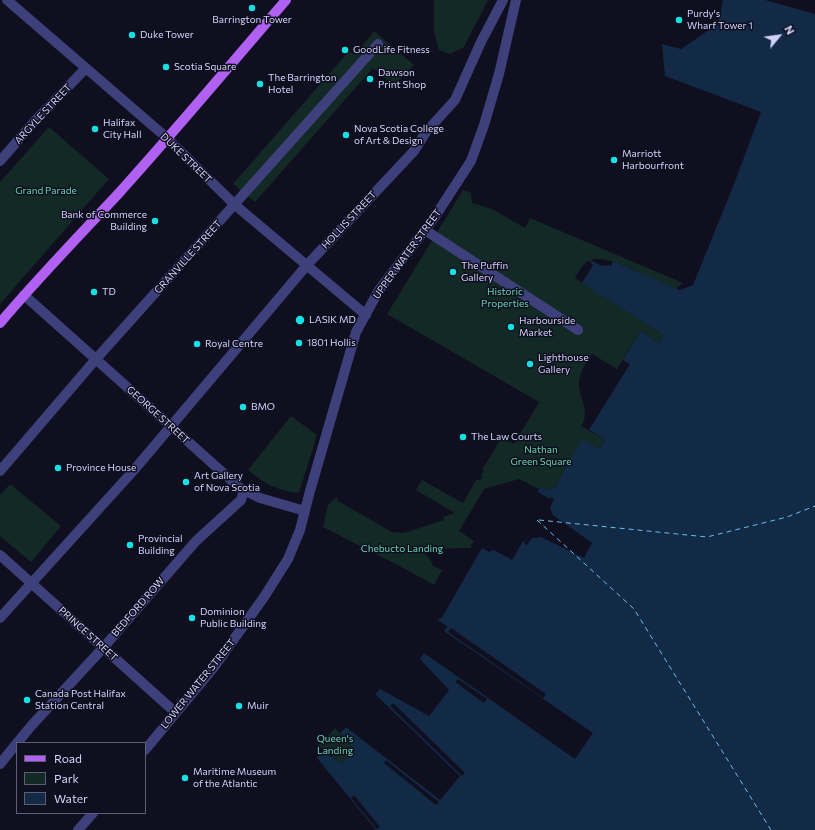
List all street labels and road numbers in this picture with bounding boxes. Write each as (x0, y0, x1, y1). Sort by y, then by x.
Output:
street label: ARGYLE STREET (12, 81, 74, 147)
street label: DUKE STREET (158, 131, 214, 185)
street label: HOLLIS STREET (319, 189, 379, 251)
street label: UPPER WATER STREET (370, 207, 444, 301)
street label: GRANVILLE STREET (152, 218, 224, 296)
street label: GEORGE STREET (124, 384, 192, 446)
street label: BEDFORD ROW (109, 575, 167, 639)
street label: PRINCE STREET (56, 604, 120, 664)
street label: LOWER WATER STREET (158, 637, 238, 731)

